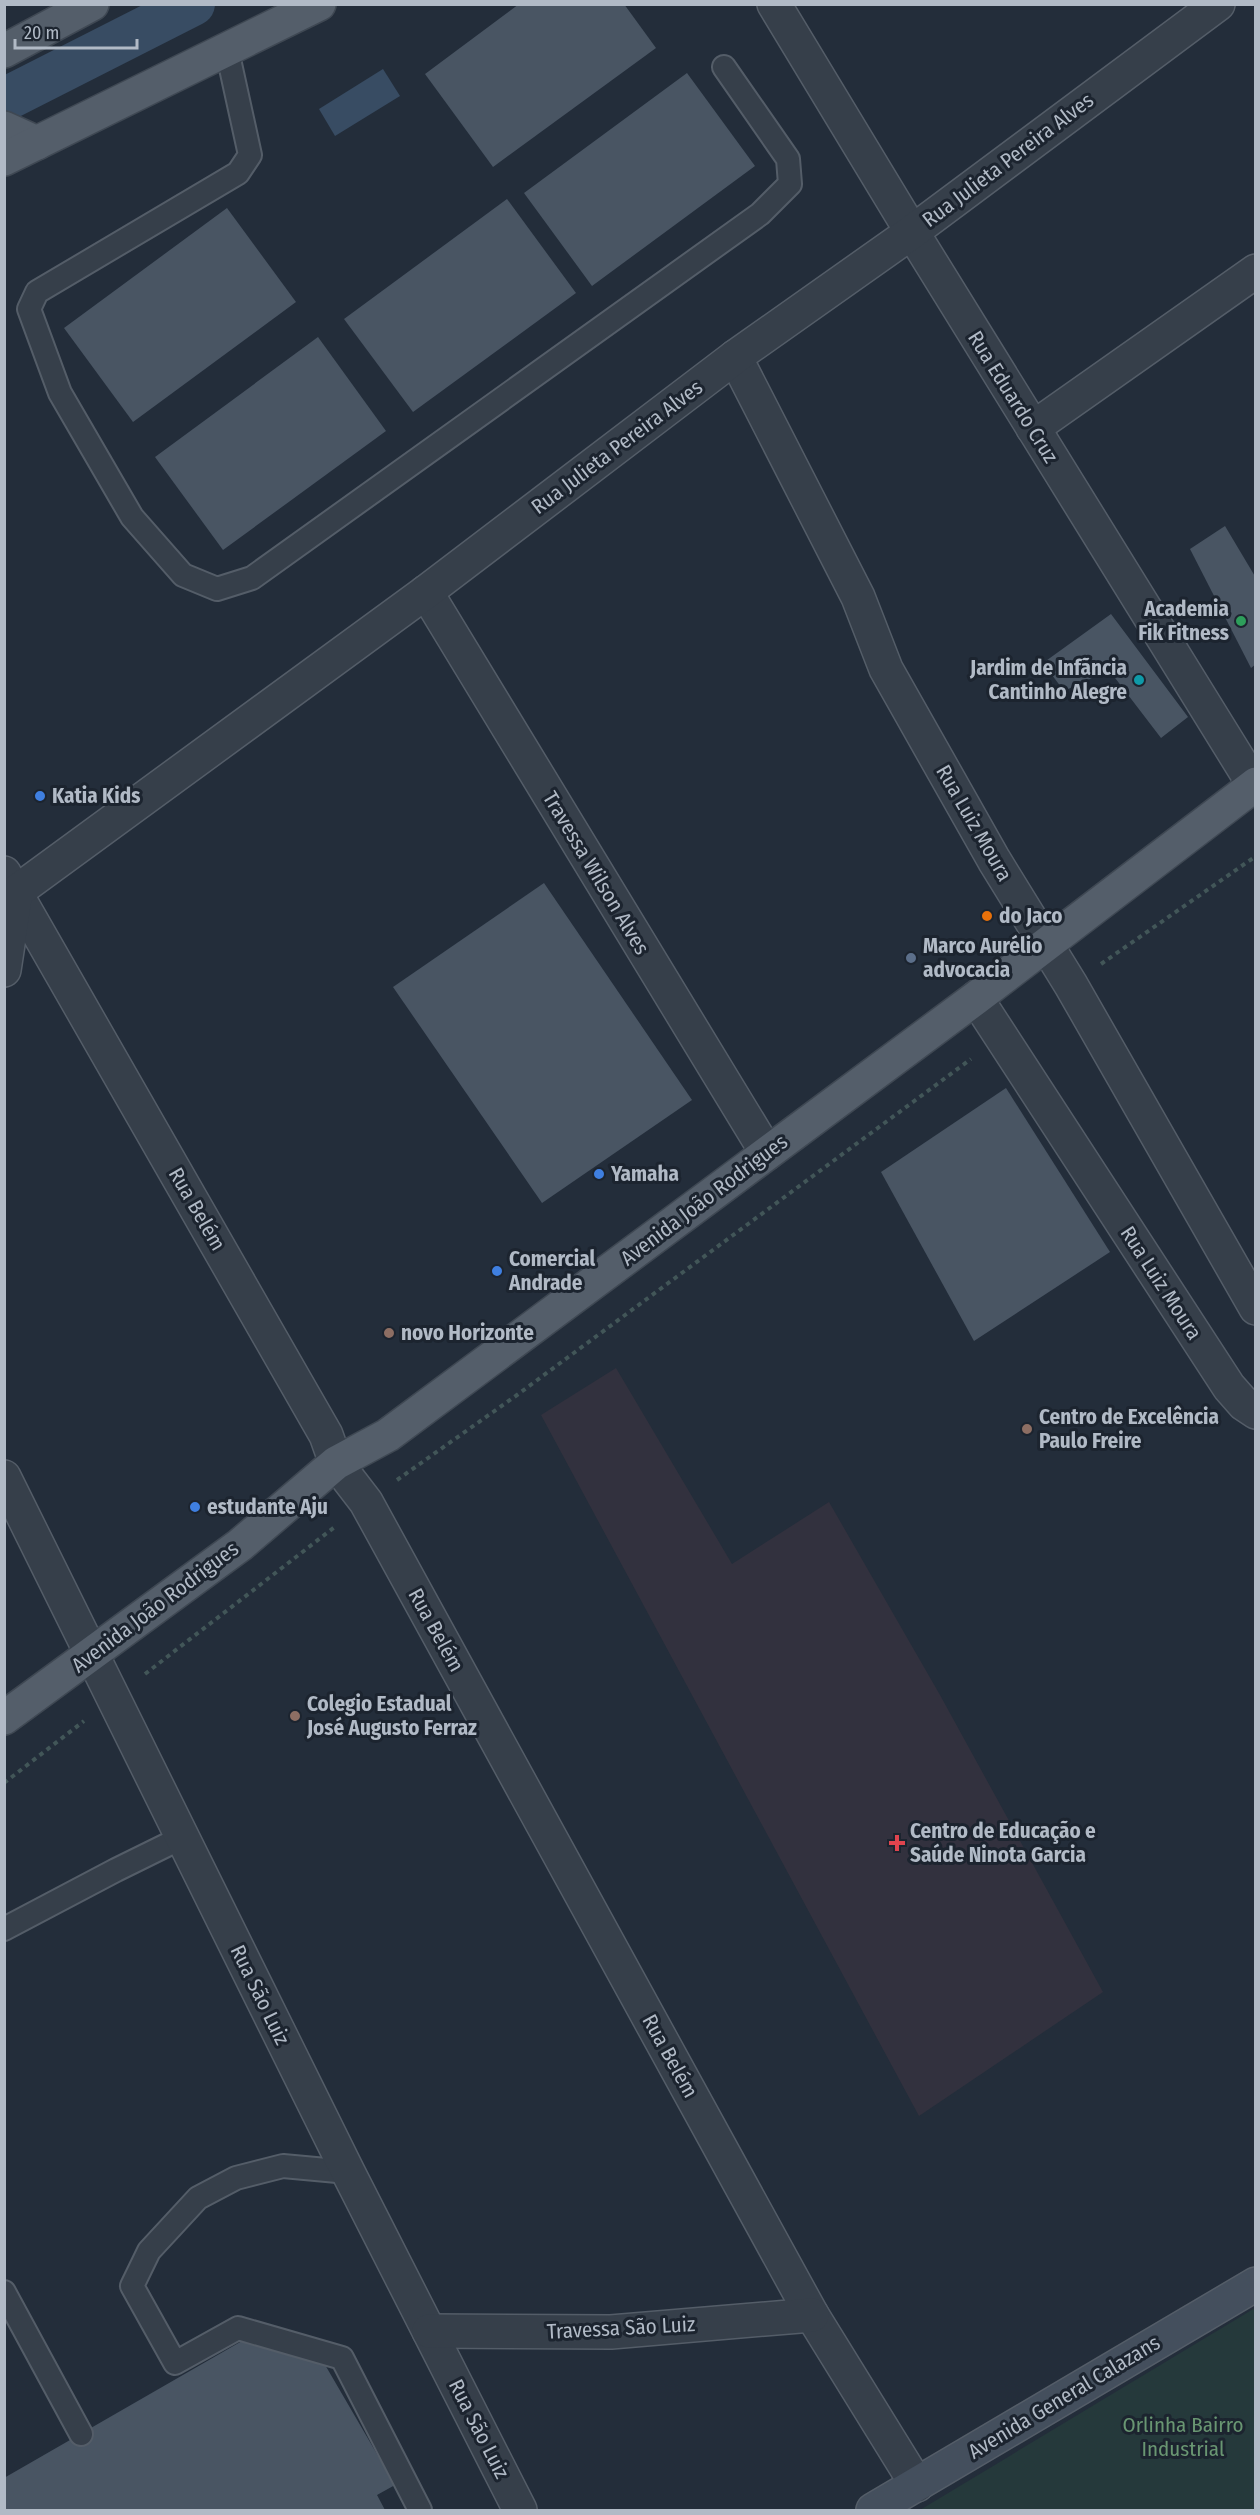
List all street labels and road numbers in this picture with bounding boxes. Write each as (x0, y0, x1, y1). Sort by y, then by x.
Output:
street label: Rua Julieta Pereira Alves (917, 87, 1099, 233)
street label: Rua Eduardo Cruz (962, 326, 1064, 468)
street label: Rua Julieta Pereira Alves (526, 374, 708, 520)
street label: Rua Luiz Moura (930, 760, 1018, 886)
street label: Travessa Wilson Alves (537, 787, 655, 959)
street label: Avenida João Rodrigues (615, 1129, 793, 1271)
street label: Rua Belém (163, 1163, 231, 1255)
street label: Rua Luiz Moura (1115, 1221, 1207, 1345)
street label: Avenida João Rodrigues (66, 1536, 244, 1678)
street label: Rua Belém (402, 1584, 470, 1676)
street label: Rua São Luiz (225, 1941, 295, 2049)
street label: Rua Belém (636, 2010, 704, 2102)
street label: Travessa São Luiz (546, 2311, 696, 2345)
street label: Avenida General Calazans (963, 2329, 1165, 2465)
street label: Rua São Luiz (443, 2375, 515, 2483)

